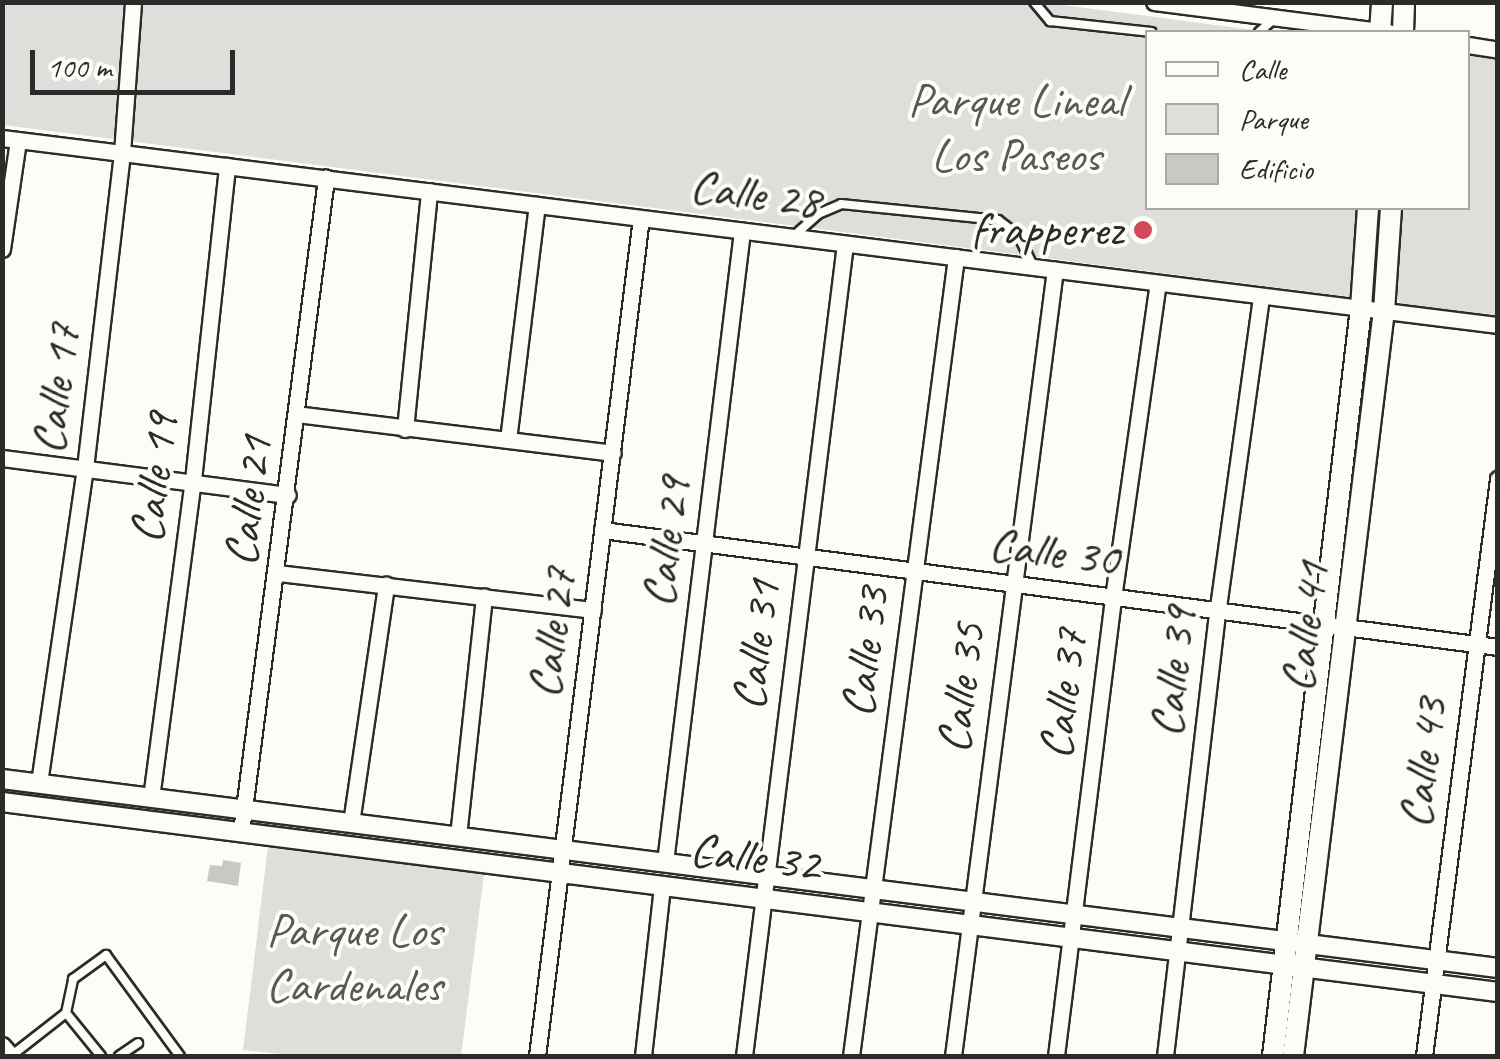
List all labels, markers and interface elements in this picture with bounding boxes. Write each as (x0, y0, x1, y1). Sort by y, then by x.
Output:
scale bar (35, 30, 240, 92)
legend (1145, 30, 1470, 210)
text: 100 m (47, 48, 112, 86)
text: Calle (1239, 50, 1286, 88)
park label: Parque Lineal Los Paseos (908, 71, 1124, 184)
text: Parque (1239, 100, 1308, 138)
text: Edificio (1239, 150, 1313, 188)
street label: Calle 28 (687, 157, 823, 231)
place label: frapperez (971, 201, 1123, 259)
marker: frapperez (1132, 219, 1154, 241)
street label: Calle 17 (19, 321, 93, 457)
street label: Calle 19 (117, 410, 191, 546)
street label: Calle 21 (211, 433, 285, 569)
street label: Calle 29 (629, 474, 703, 610)
street label: Calle 30 (986, 515, 1122, 589)
street label: Calle 41 (1268, 559, 1342, 695)
street label: Calle 27 (515, 565, 589, 701)
street label: Calle 31 (719, 577, 793, 713)
street label: Calle 33 (828, 584, 902, 720)
street label: Calle 39 (1138, 604, 1208, 740)
street label: Calle 35 (924, 620, 998, 756)
street label: Calle 37 (1026, 626, 1100, 762)
street label: Calle 43 (1386, 695, 1460, 831)
street label: Calle 32 (687, 820, 823, 894)
park label: Parque Los Cardenales (266, 901, 442, 1014)

